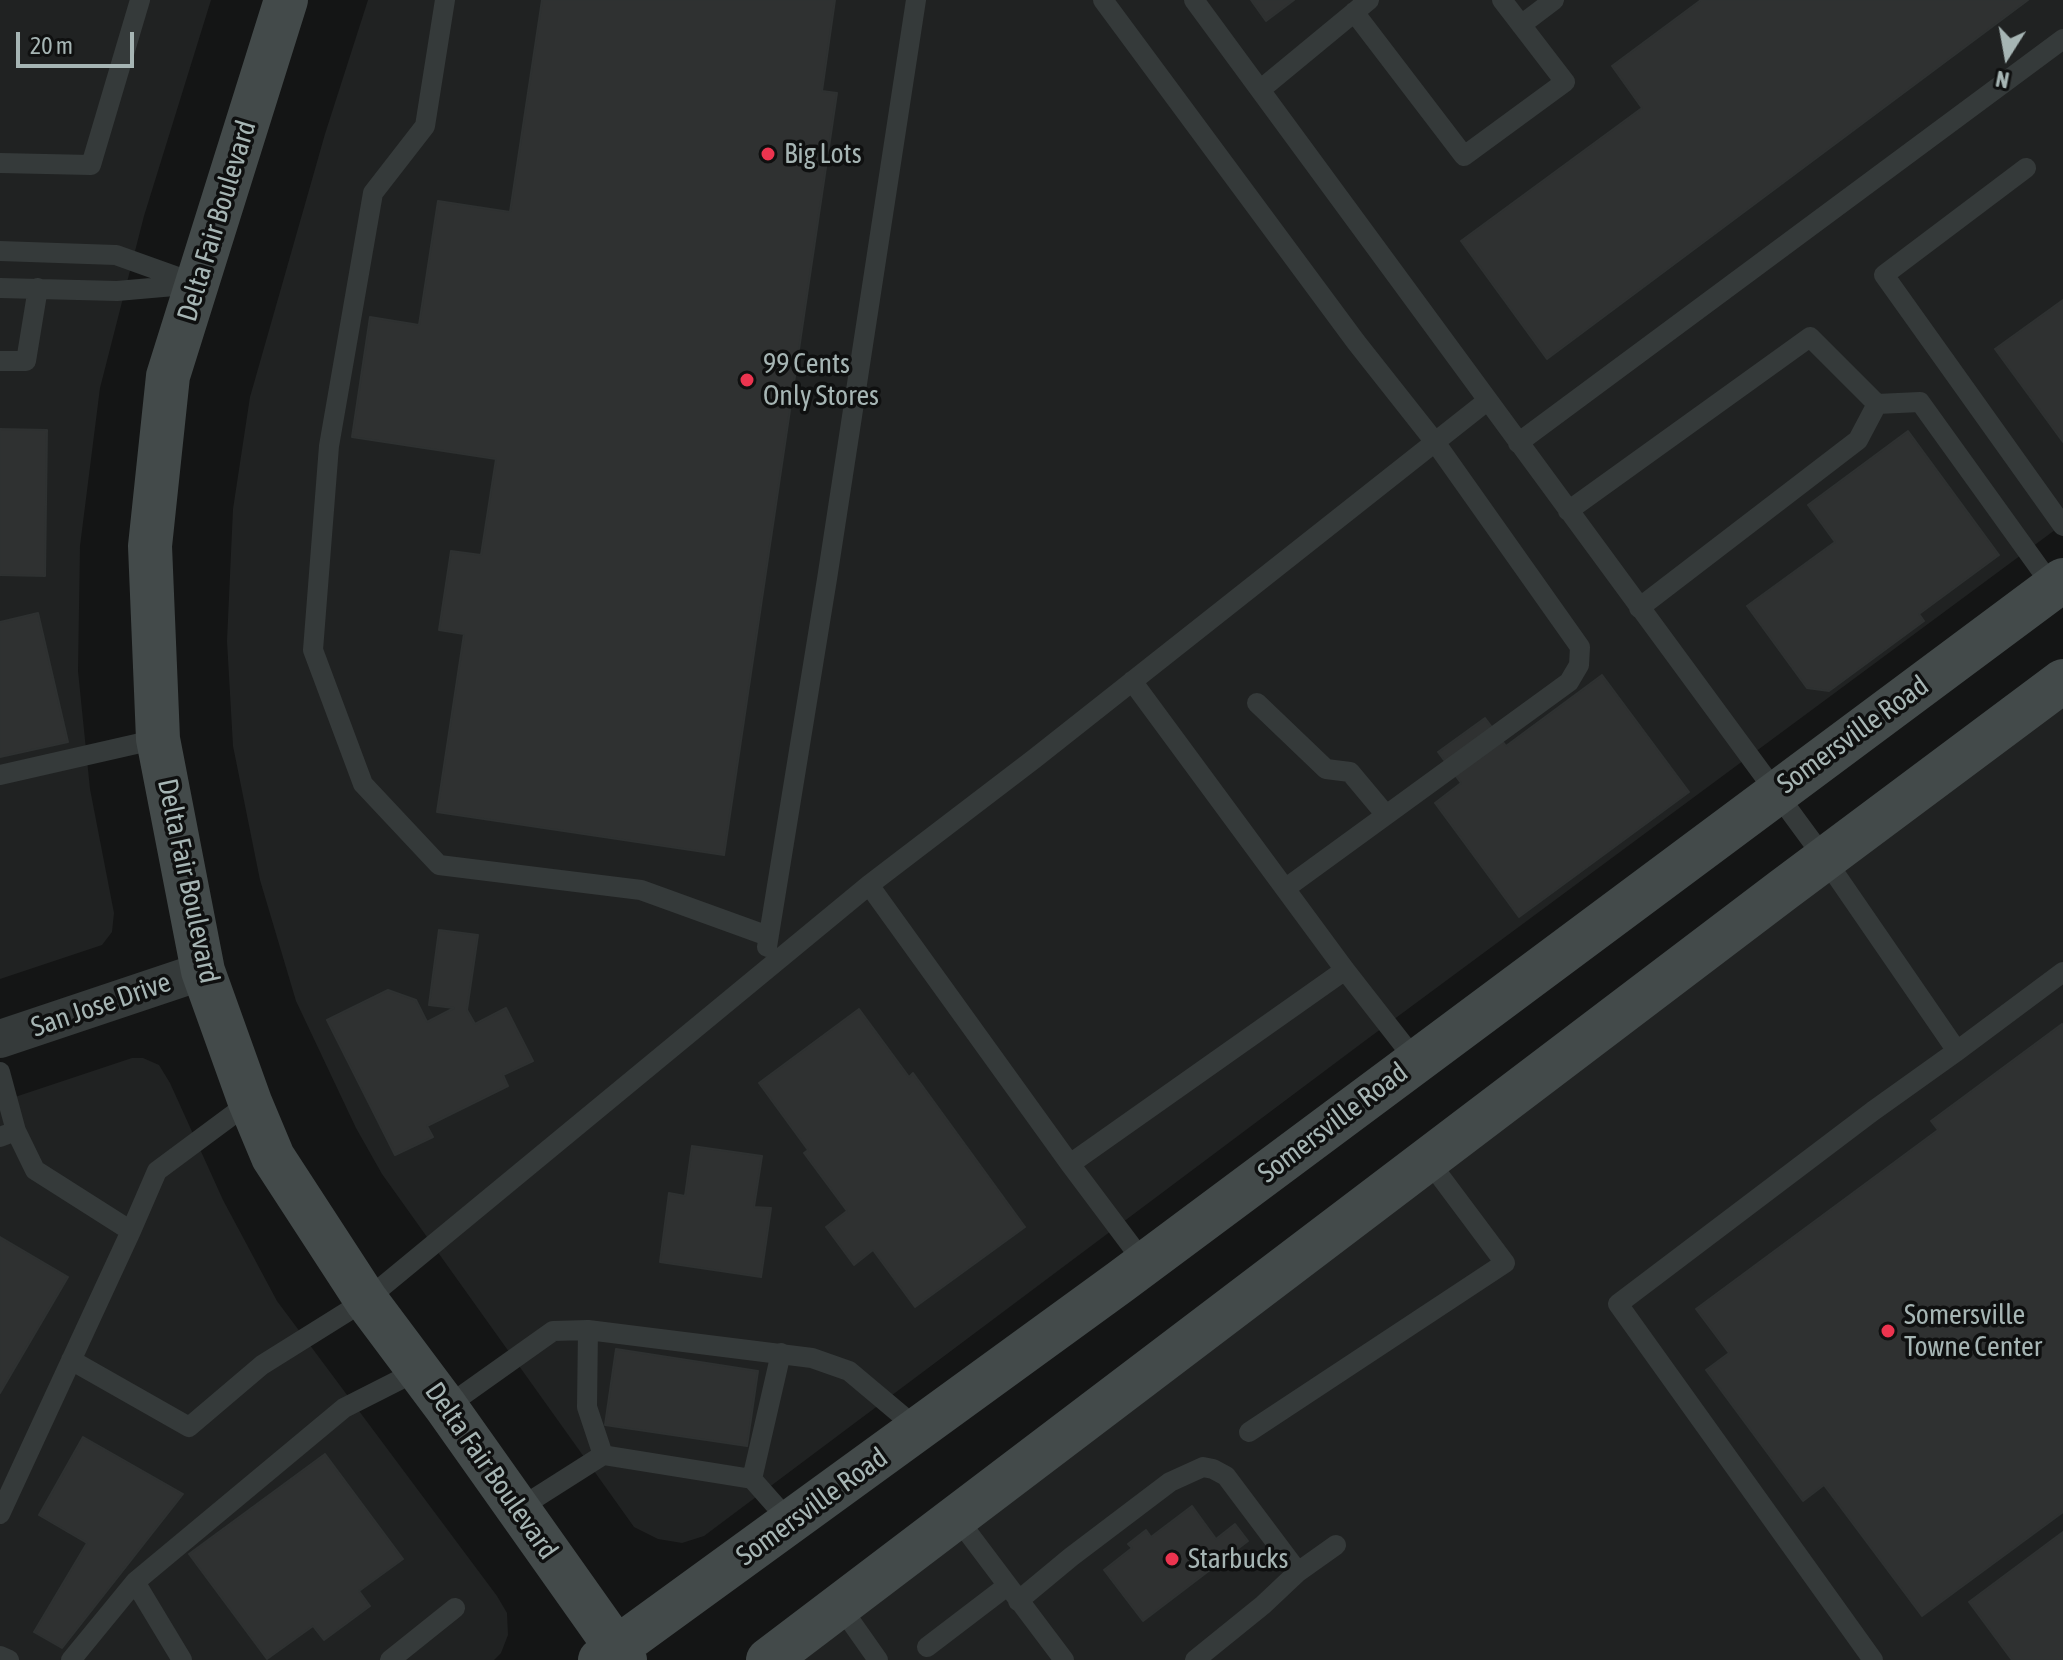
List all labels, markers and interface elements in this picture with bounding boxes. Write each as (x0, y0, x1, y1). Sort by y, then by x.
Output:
scale bar (20, 16, 138, 66)
north arrow (1967, 16, 2047, 96)
text: 20 m (30, 32, 73, 59)
text: N (1994, 66, 2011, 94)
street label: Delta Fair Boulevard (170, 116, 264, 326)
place label: Big Lots (784, 137, 862, 171)
marker: Big Lots (759, 145, 777, 163)
place label: 99 Cents Only Stores (763, 347, 879, 413)
marker: 99 Cents Only Stores (738, 371, 756, 389)
street label: Somersville Road (1771, 669, 1935, 801)
street label: Delta Fair Boulevard (150, 776, 226, 986)
street label: San Jose Drive (27, 965, 175, 1045)
street label: Somersville Road (1252, 1056, 1414, 1190)
place label: Somersville Towne Center (1904, 1298, 2042, 1364)
marker: Somersville Towne Center (1879, 1322, 1897, 1340)
street label: Delta Fair Boulevard (417, 1376, 565, 1566)
street label: Somersville Road (730, 1441, 894, 1573)
place label: Starbucks (1188, 1542, 1288, 1576)
marker: Starbucks (1163, 1550, 1181, 1568)

